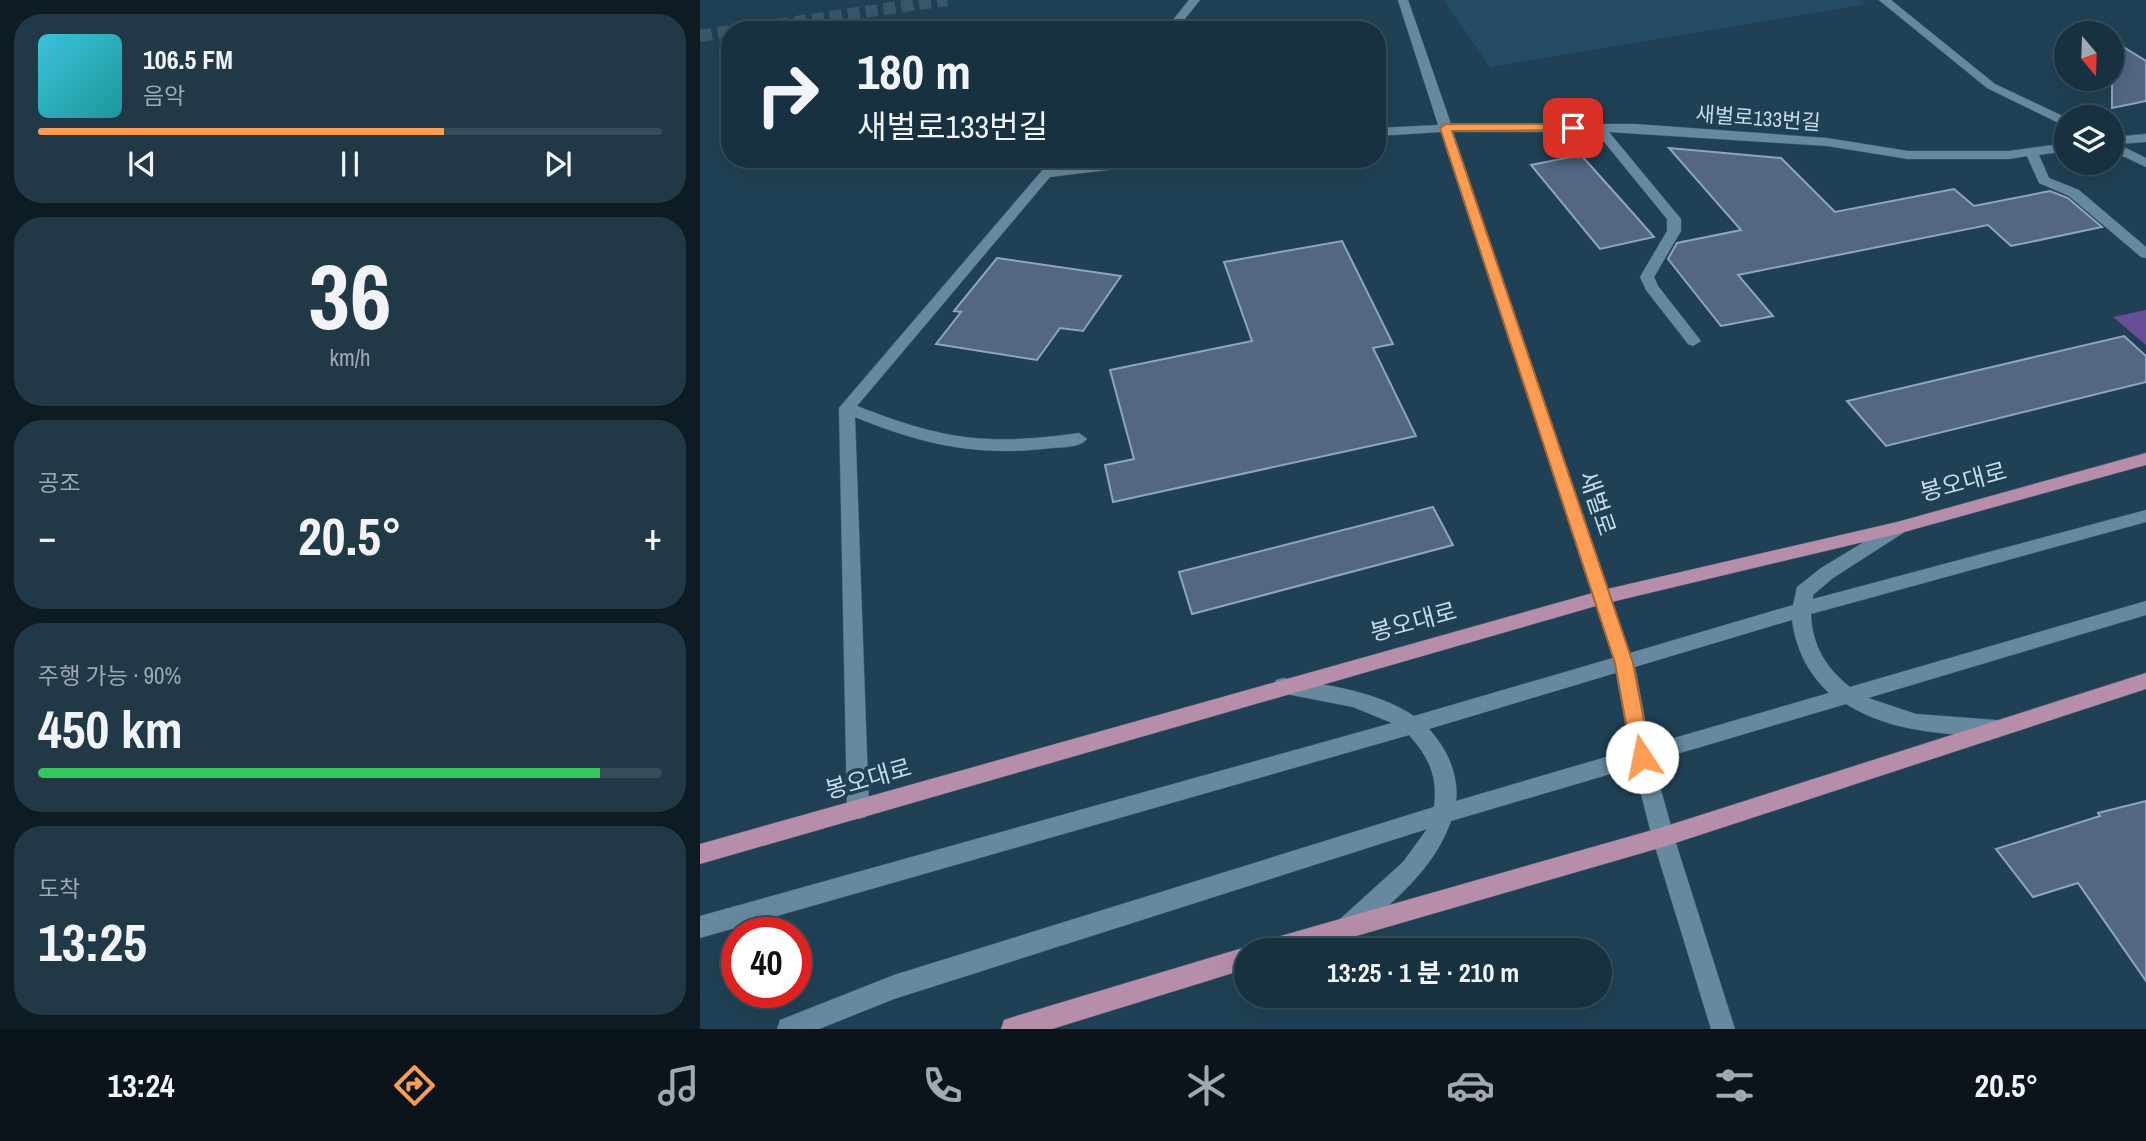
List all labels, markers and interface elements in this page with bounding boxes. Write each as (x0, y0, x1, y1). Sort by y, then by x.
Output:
north arrow (2054, 21, 2124, 91)
map controls (2054, 21, 2124, 175)
text: 180 m (857, 38, 971, 104)
text: 106.5 FM (143, 42, 233, 77)
icon: right (742, 49, 833, 140)
text: 음악 (143, 80, 185, 111)
pin (1543, 98, 1603, 158)
street label: 새벌로133번길 (1694, 99, 1822, 137)
text: 새벌로133번길 (857, 105, 1048, 148)
button: layers (2054, 105, 2124, 175)
icon: arrive (1554, 109, 1592, 147)
icon: previous (123, 145, 161, 183)
icon: pause (331, 145, 369, 183)
icon: next (539, 145, 577, 183)
text: 36 (309, 235, 392, 357)
text: km/h (330, 342, 370, 373)
street label: 봉오대로 (1916, 454, 2010, 508)
street label: 새벌로 (1572, 466, 1624, 540)
text: 공조 (38, 467, 80, 498)
text: 20.5° (298, 501, 402, 571)
text: − (38, 511, 56, 562)
text: + (644, 511, 662, 562)
street label: 봉오대로 (1366, 594, 1460, 648)
text: 주행 가능 · 90% (38, 660, 181, 691)
text: 450 km (38, 694, 183, 764)
position arrow (1605, 720, 1679, 794)
street label: 봉오대로 (821, 750, 915, 806)
text: 도착 (38, 873, 80, 904)
text: 13:25 (38, 907, 147, 977)
speed limit sign: 40 (721, 917, 812, 1008)
text: 13:25 · 1 분 · 210 m (1327, 955, 1519, 990)
icon: directions (390, 1061, 439, 1110)
icon: music (654, 1061, 703, 1110)
icon: phone (918, 1061, 967, 1110)
icon: climate (1182, 1061, 1231, 1110)
icon: car (1446, 1061, 1495, 1110)
icon: filters (1710, 1061, 1759, 1110)
text: 13:24 (108, 1064, 175, 1107)
text: 20.5° (1975, 1064, 2038, 1107)

